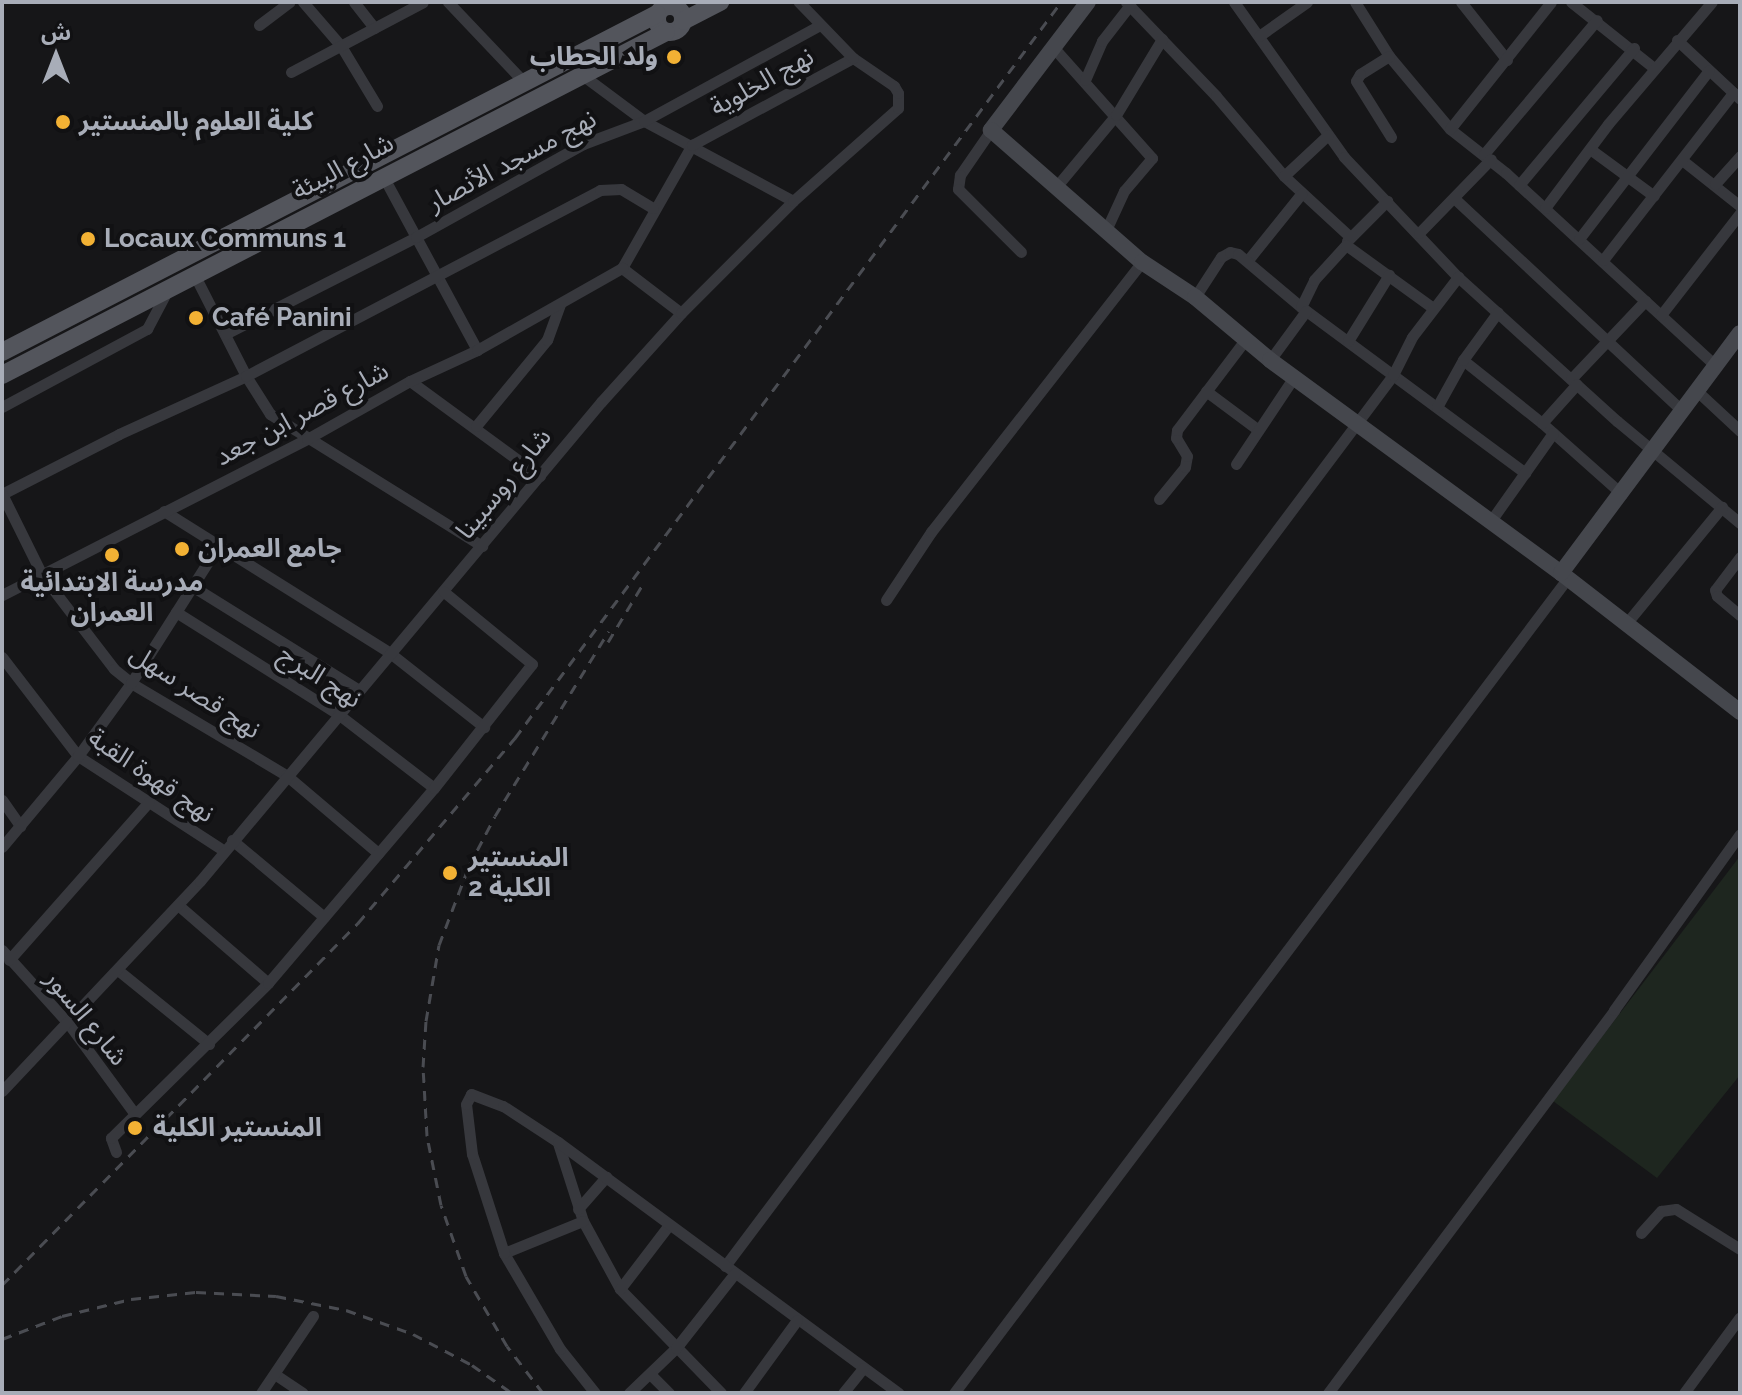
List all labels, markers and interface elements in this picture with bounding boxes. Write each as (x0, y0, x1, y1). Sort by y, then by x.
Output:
north arrow (16, 16, 96, 96)
text: ش (41, 19, 71, 45)
place label: ولد الحطاب (530, 41, 658, 73)
street label: نهج الخلوية (705, 41, 819, 123)
marker: ولد الحطاب (665, 48, 683, 66)
street label: نهج مسجد الأنصار (422, 103, 602, 219)
place label: كلية العلوم بالمنستير (79, 106, 313, 138)
marker: كلية العلوم بالمنستير (54, 113, 72, 131)
street label: شارع البيئة (287, 127, 399, 207)
place label: Locaux Communs 1 (104, 223, 346, 255)
marker: Locaux Communs 1 (79, 230, 97, 248)
place label: Café Panini (212, 302, 352, 334)
marker: Café Panini (187, 309, 205, 327)
street label: شارع قصر ابن جعد (210, 355, 394, 473)
street label: شارع روسبينا (450, 422, 558, 546)
place label: جامع العمران (198, 533, 342, 565)
marker: جامع العمران (173, 540, 191, 558)
marker: مدرسة الابتدائية العمران (103, 546, 121, 564)
place label: مدرسة الابتدائية العمران (21, 567, 203, 628)
street label: نهج قصر سهل (124, 638, 266, 746)
street label: نهج البرج (273, 639, 367, 715)
street label: نهج قهوة القبة (82, 722, 220, 830)
place label: المنستير الكلية 2 (468, 842, 568, 904)
marker: المنستير الكلية 2 (439, 862, 461, 884)
street label: شارع السور (38, 964, 134, 1072)
place label: المنستير الكلية (153, 1112, 322, 1144)
marker: المنستير الكلية (124, 1117, 146, 1139)

